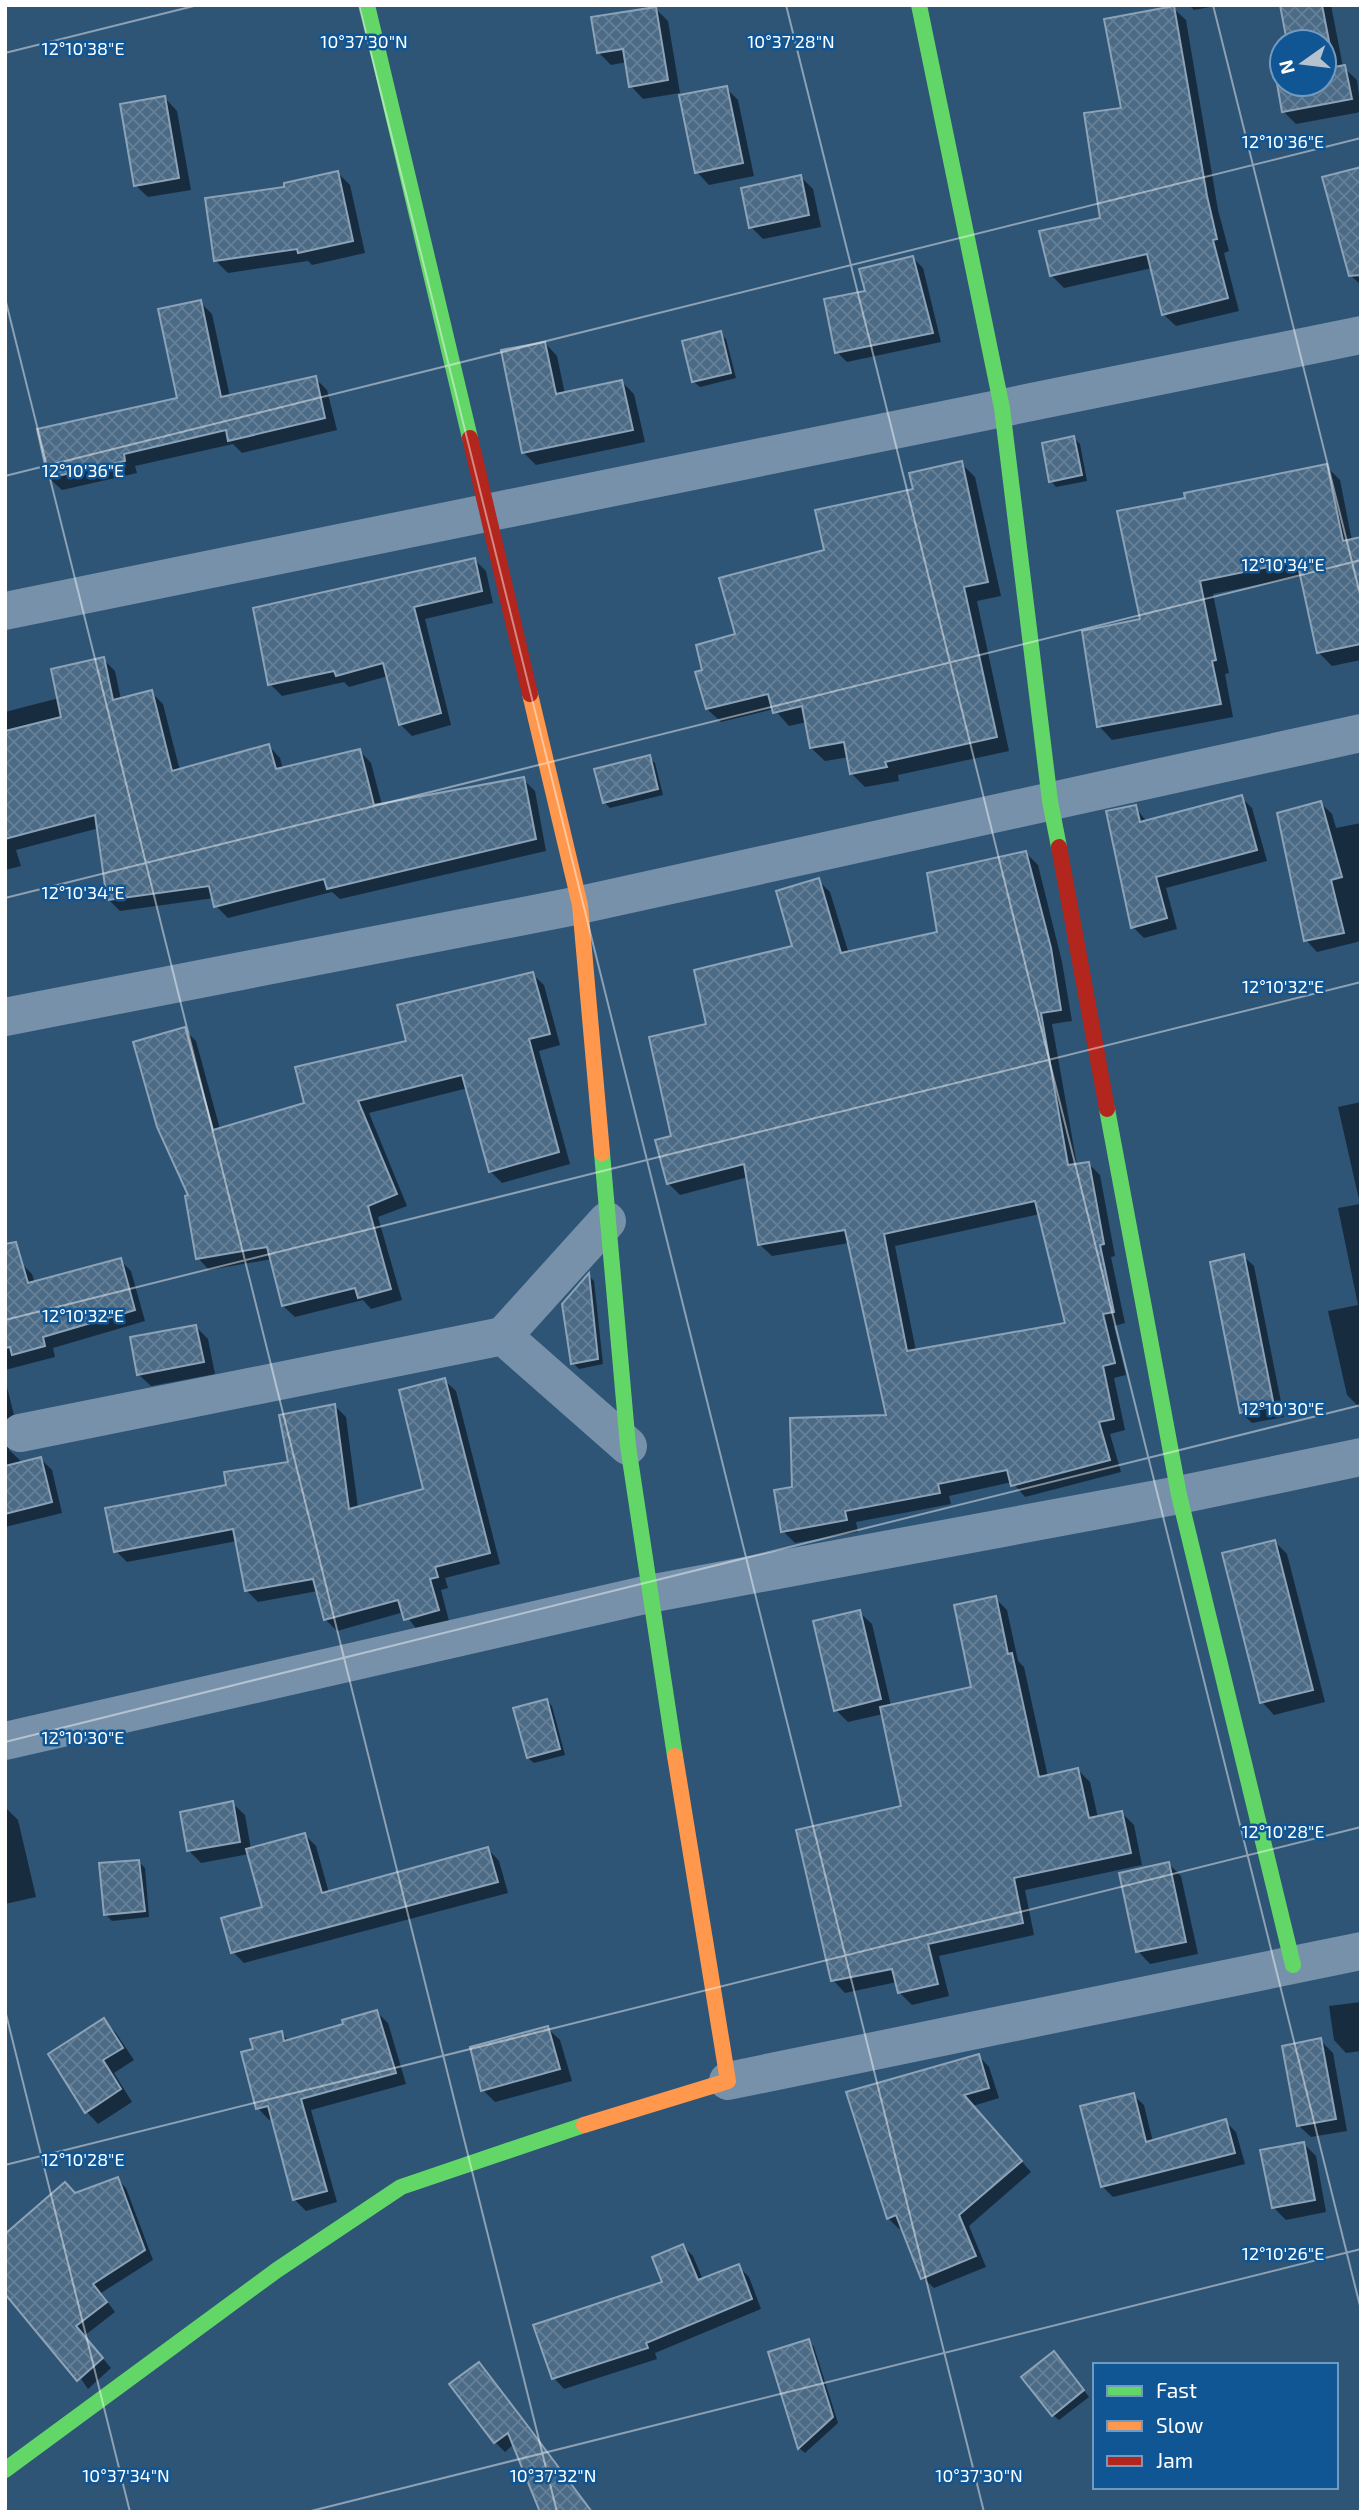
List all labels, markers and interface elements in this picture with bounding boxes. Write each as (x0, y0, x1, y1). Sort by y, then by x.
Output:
north arrow (1268, 28, 1338, 98)
text: 10°37'30"N (320, 30, 408, 52)
text: 10°37'28"N (747, 30, 835, 52)
text: 12°10'38"E (42, 37, 124, 59)
text: N (1273, 58, 1299, 77)
text: 12°10'36"E (1242, 130, 1324, 152)
text: 12°10'36"E (42, 459, 124, 481)
text: 12°10'34"E (1241, 553, 1325, 575)
text: 12°10'34"E (41, 881, 125, 903)
text: 12°10'32"E (1242, 975, 1324, 997)
text: 12°10'32"E (42, 1304, 124, 1326)
text: 12°10'30"E (1242, 1397, 1324, 1419)
text: 12°10'30"E (42, 1726, 124, 1748)
text: 12°10'28"E (1241, 1820, 1325, 1842)
text: 12°10'28"E (41, 2148, 125, 2170)
text: 12°10'26"E (1242, 2242, 1324, 2264)
legend (1093, 2363, 1338, 2489)
text: Fast (1156, 2377, 1197, 2402)
text: Slow (1156, 2412, 1203, 2437)
text: Jam (1156, 2447, 1193, 2472)
text: 10°37'34"N (82, 2464, 170, 2486)
text: 10°37'32"N (510, 2464, 596, 2486)
text: 10°37'30"N (935, 2464, 1023, 2486)

